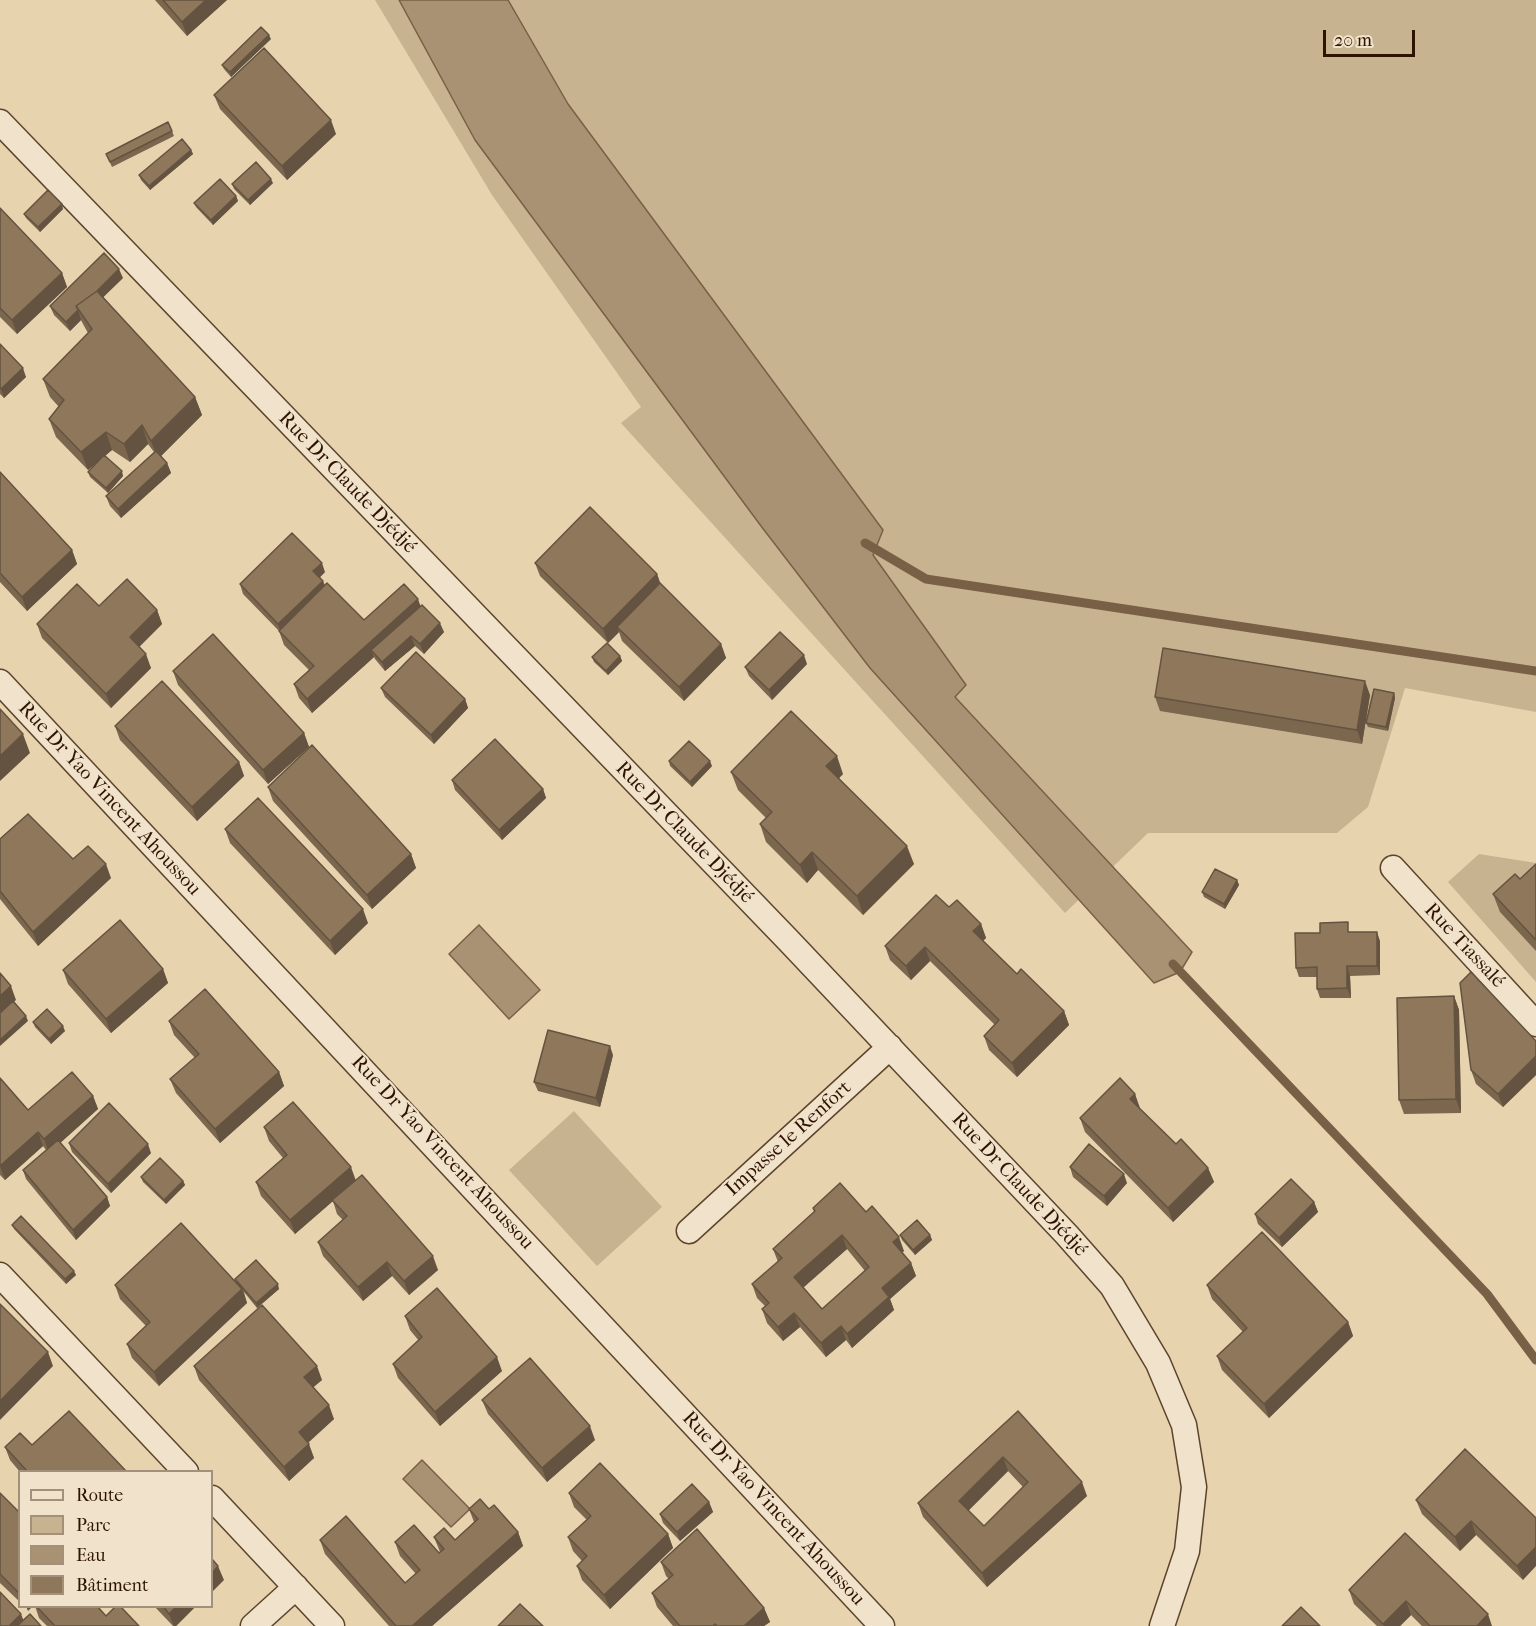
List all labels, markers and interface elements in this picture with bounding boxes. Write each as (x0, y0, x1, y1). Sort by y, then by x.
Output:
scale bar (1326, 18, 1418, 56)
text: 20 m (1334, 30, 1372, 51)
street label: Rue Dr Claude Djédjé (273, 407, 421, 559)
street label: Rue Dr Yao Vincent Ahoussou (13, 697, 205, 901)
street label: Rue Dr Claude Djédjé (610, 757, 758, 909)
street label: Rue Tiassalé (1419, 899, 1509, 993)
street label: Rue Dr Yao Vincent Ahoussou (346, 1051, 538, 1255)
street label: Impasse le Renfort (721, 1076, 857, 1202)
street label: Rue Dr Claude Djédjé (946, 1108, 1092, 1262)
street label: Rue Dr Yao Vincent Ahoussou (677, 1407, 869, 1611)
legend (18, 1470, 213, 1608)
text: Route (76, 1485, 123, 1506)
text: Parc (76, 1515, 111, 1536)
text: Eau (76, 1545, 105, 1566)
text: Bâtiment (76, 1575, 148, 1596)

